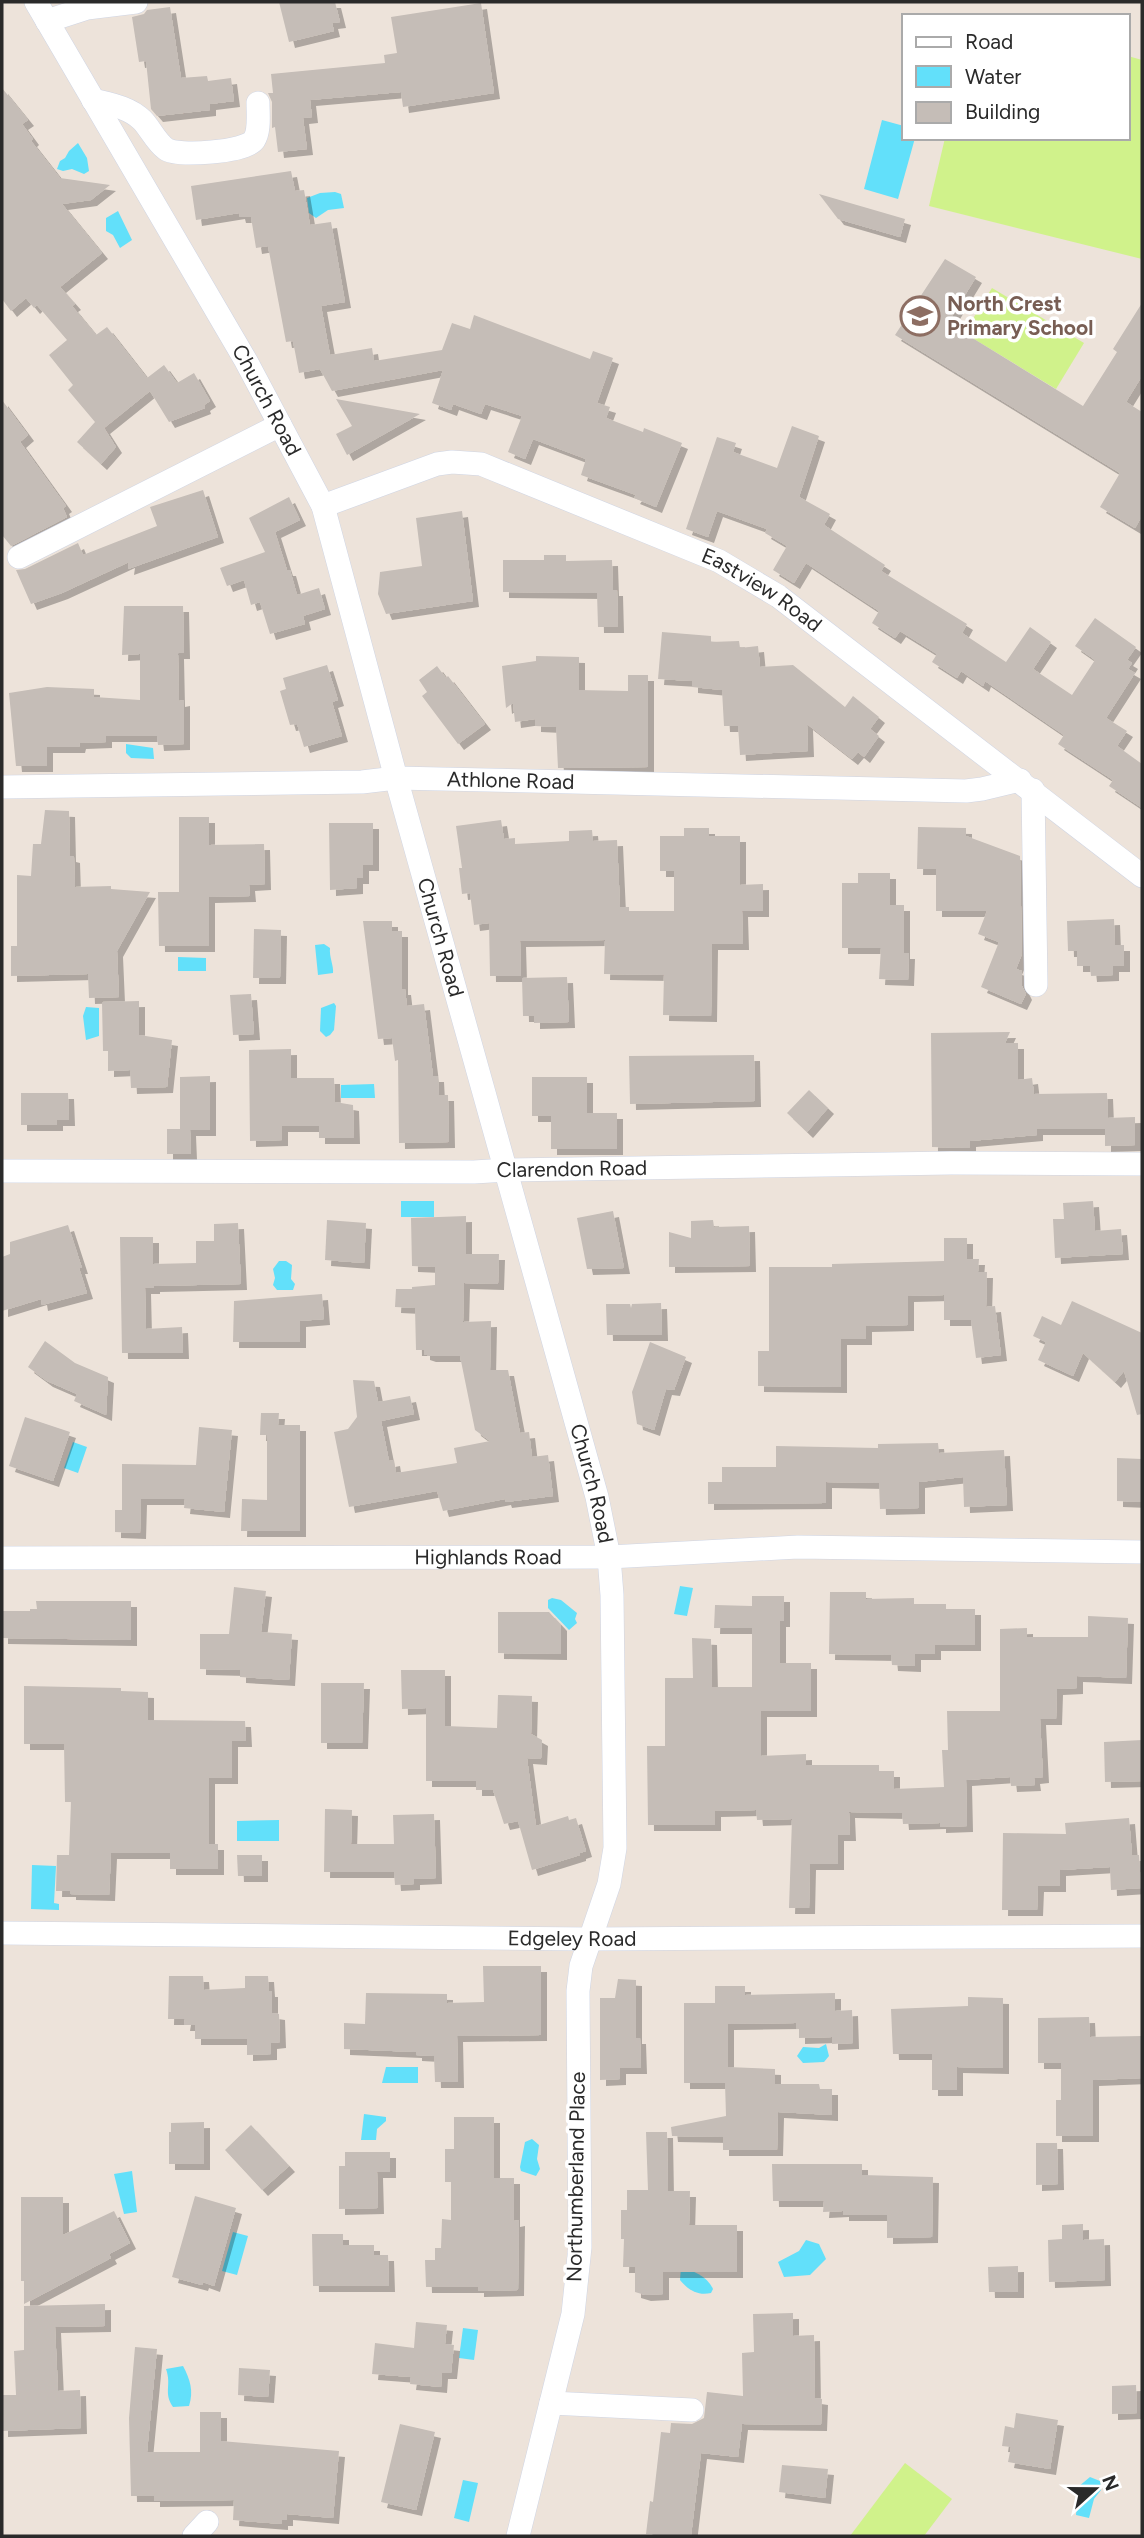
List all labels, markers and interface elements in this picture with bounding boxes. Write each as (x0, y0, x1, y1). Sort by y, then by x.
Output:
legend (902, 14, 1130, 140)
text: Road (965, 29, 1013, 54)
text: Water (965, 64, 1021, 89)
text: Building (965, 99, 1040, 124)
place label: North Crest Primary School (947, 291, 1093, 340)
school or university icon: North Crest Primary School (899, 295, 941, 337)
street label: Church Road (227, 340, 307, 460)
street label: Eastview Road (698, 542, 827, 637)
street label: Athlone Road (447, 766, 575, 794)
street label: Church Road (412, 875, 469, 999)
street label: Clarendon Road (496, 1155, 647, 1183)
street label: Church Road (565, 1421, 619, 1545)
street label: Highlands Road (414, 1544, 562, 1569)
street label: Edgeley Road (507, 1925, 637, 1951)
street label: Northumberland Place (561, 2072, 590, 2282)
north arrow (1060, 2454, 1130, 2524)
text: N (1097, 2472, 1124, 2494)

